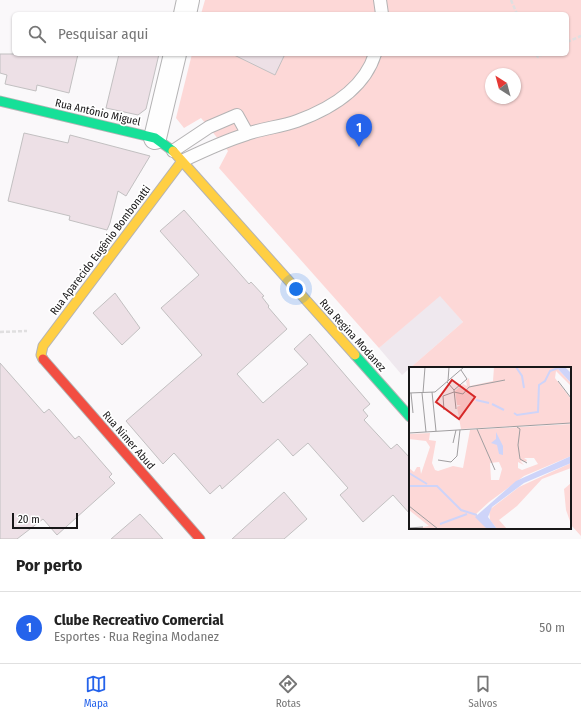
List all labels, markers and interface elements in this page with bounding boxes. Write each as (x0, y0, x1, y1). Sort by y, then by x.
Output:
search box (12, 12, 569, 56)
icon: search (26, 23, 48, 45)
text: Pesquisar aqui (58, 25, 148, 43)
north arrow (485, 68, 521, 104)
street label: Rua Antônio Miguel (54, 96, 142, 129)
pin: 1 (346, 114, 372, 147)
street label: Rua Aparecido Eugênio Bombonatti (48, 183, 153, 318)
your location (286, 279, 306, 299)
street label: Rua Regina Modanez (317, 296, 389, 375)
inset map (409, 367, 571, 529)
street label: Rua Nimer Abud (100, 409, 157, 472)
scale bar (12, 511, 78, 530)
text: 20 m (18, 513, 40, 526)
text: Por perto (16, 555, 82, 576)
text: Clube Recreativo Comercial (54, 611, 224, 629)
text: 1 (26, 620, 32, 635)
text: 50 m (539, 620, 565, 635)
text: Esportes · Rua Regina Modanez (54, 629, 219, 644)
tab: Mapa (84, 673, 108, 710)
tab: Rotas (276, 673, 301, 710)
tab: Salvos (468, 673, 497, 710)

